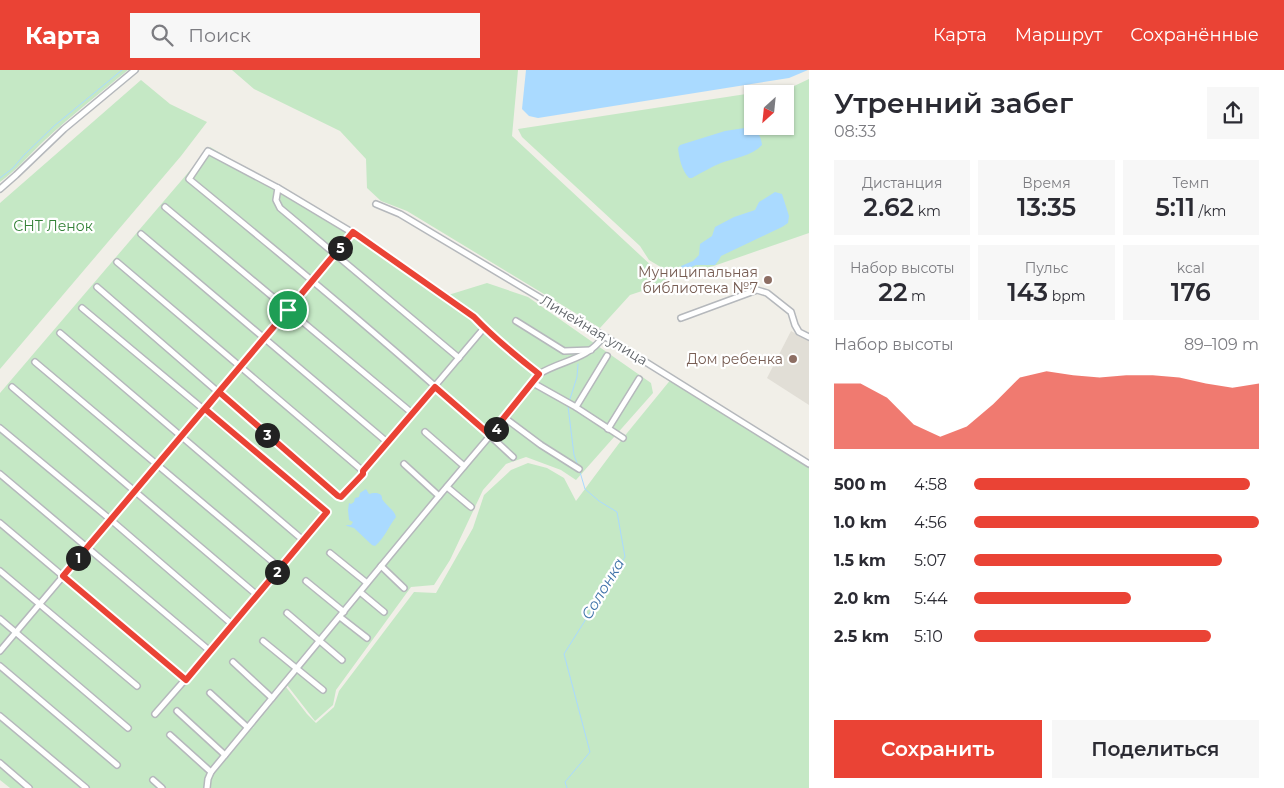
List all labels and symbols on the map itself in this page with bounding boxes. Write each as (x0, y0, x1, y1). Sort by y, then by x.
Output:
north arrow (744, 85, 794, 135)
park label: СНТ Ленок (13, 217, 93, 235)
pin: 5 (328, 236, 352, 260)
place label: Муниципальная библиотека №7 (638, 263, 758, 297)
marker: Муниципальная библиотека №7 (762, 274, 774, 286)
pin (267, 289, 309, 331)
street label: Линейная улица (537, 291, 651, 369)
place label: Дом ребенка (687, 350, 783, 368)
marker: Дом ребенка (787, 353, 799, 365)
pin: 4 (484, 416, 508, 442)
pin: 3 (254, 422, 280, 448)
pin: 1 (66, 546, 90, 570)
water label: Солонка (577, 555, 628, 623)
pin: 2 (264, 560, 290, 584)

